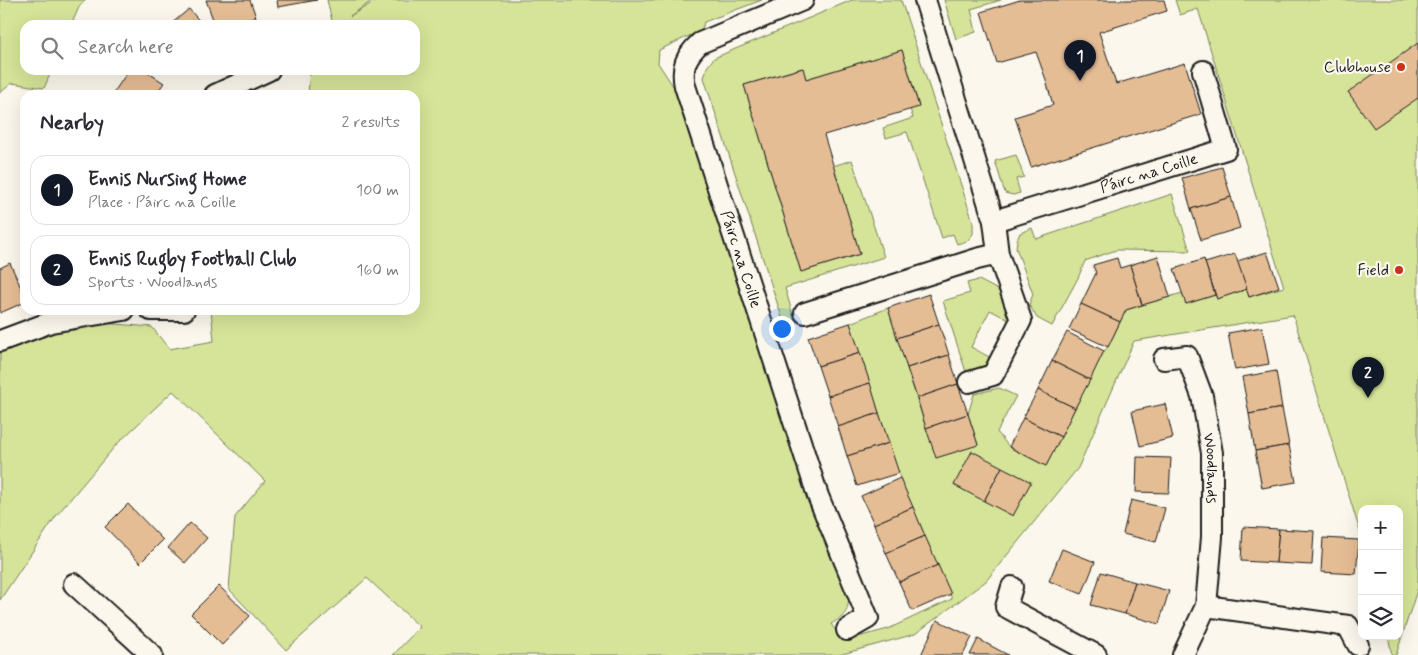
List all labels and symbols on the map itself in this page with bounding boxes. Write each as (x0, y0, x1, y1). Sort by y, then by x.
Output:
pin: 1 (1064, 40, 1096, 81)
place label: Clubhouse (1324, 57, 1391, 78)
marker: Clubhouse (1395, 61, 1407, 73)
street label: Páirc na Coille (1097, 148, 1200, 198)
street label: Páirc na Coille (716, 208, 767, 311)
place label: Field (1358, 260, 1389, 281)
marker: Field (1393, 264, 1405, 276)
your location (769, 316, 795, 342)
pin: 2 (1352, 357, 1384, 398)
street label: Woodlands (1198, 431, 1223, 504)

